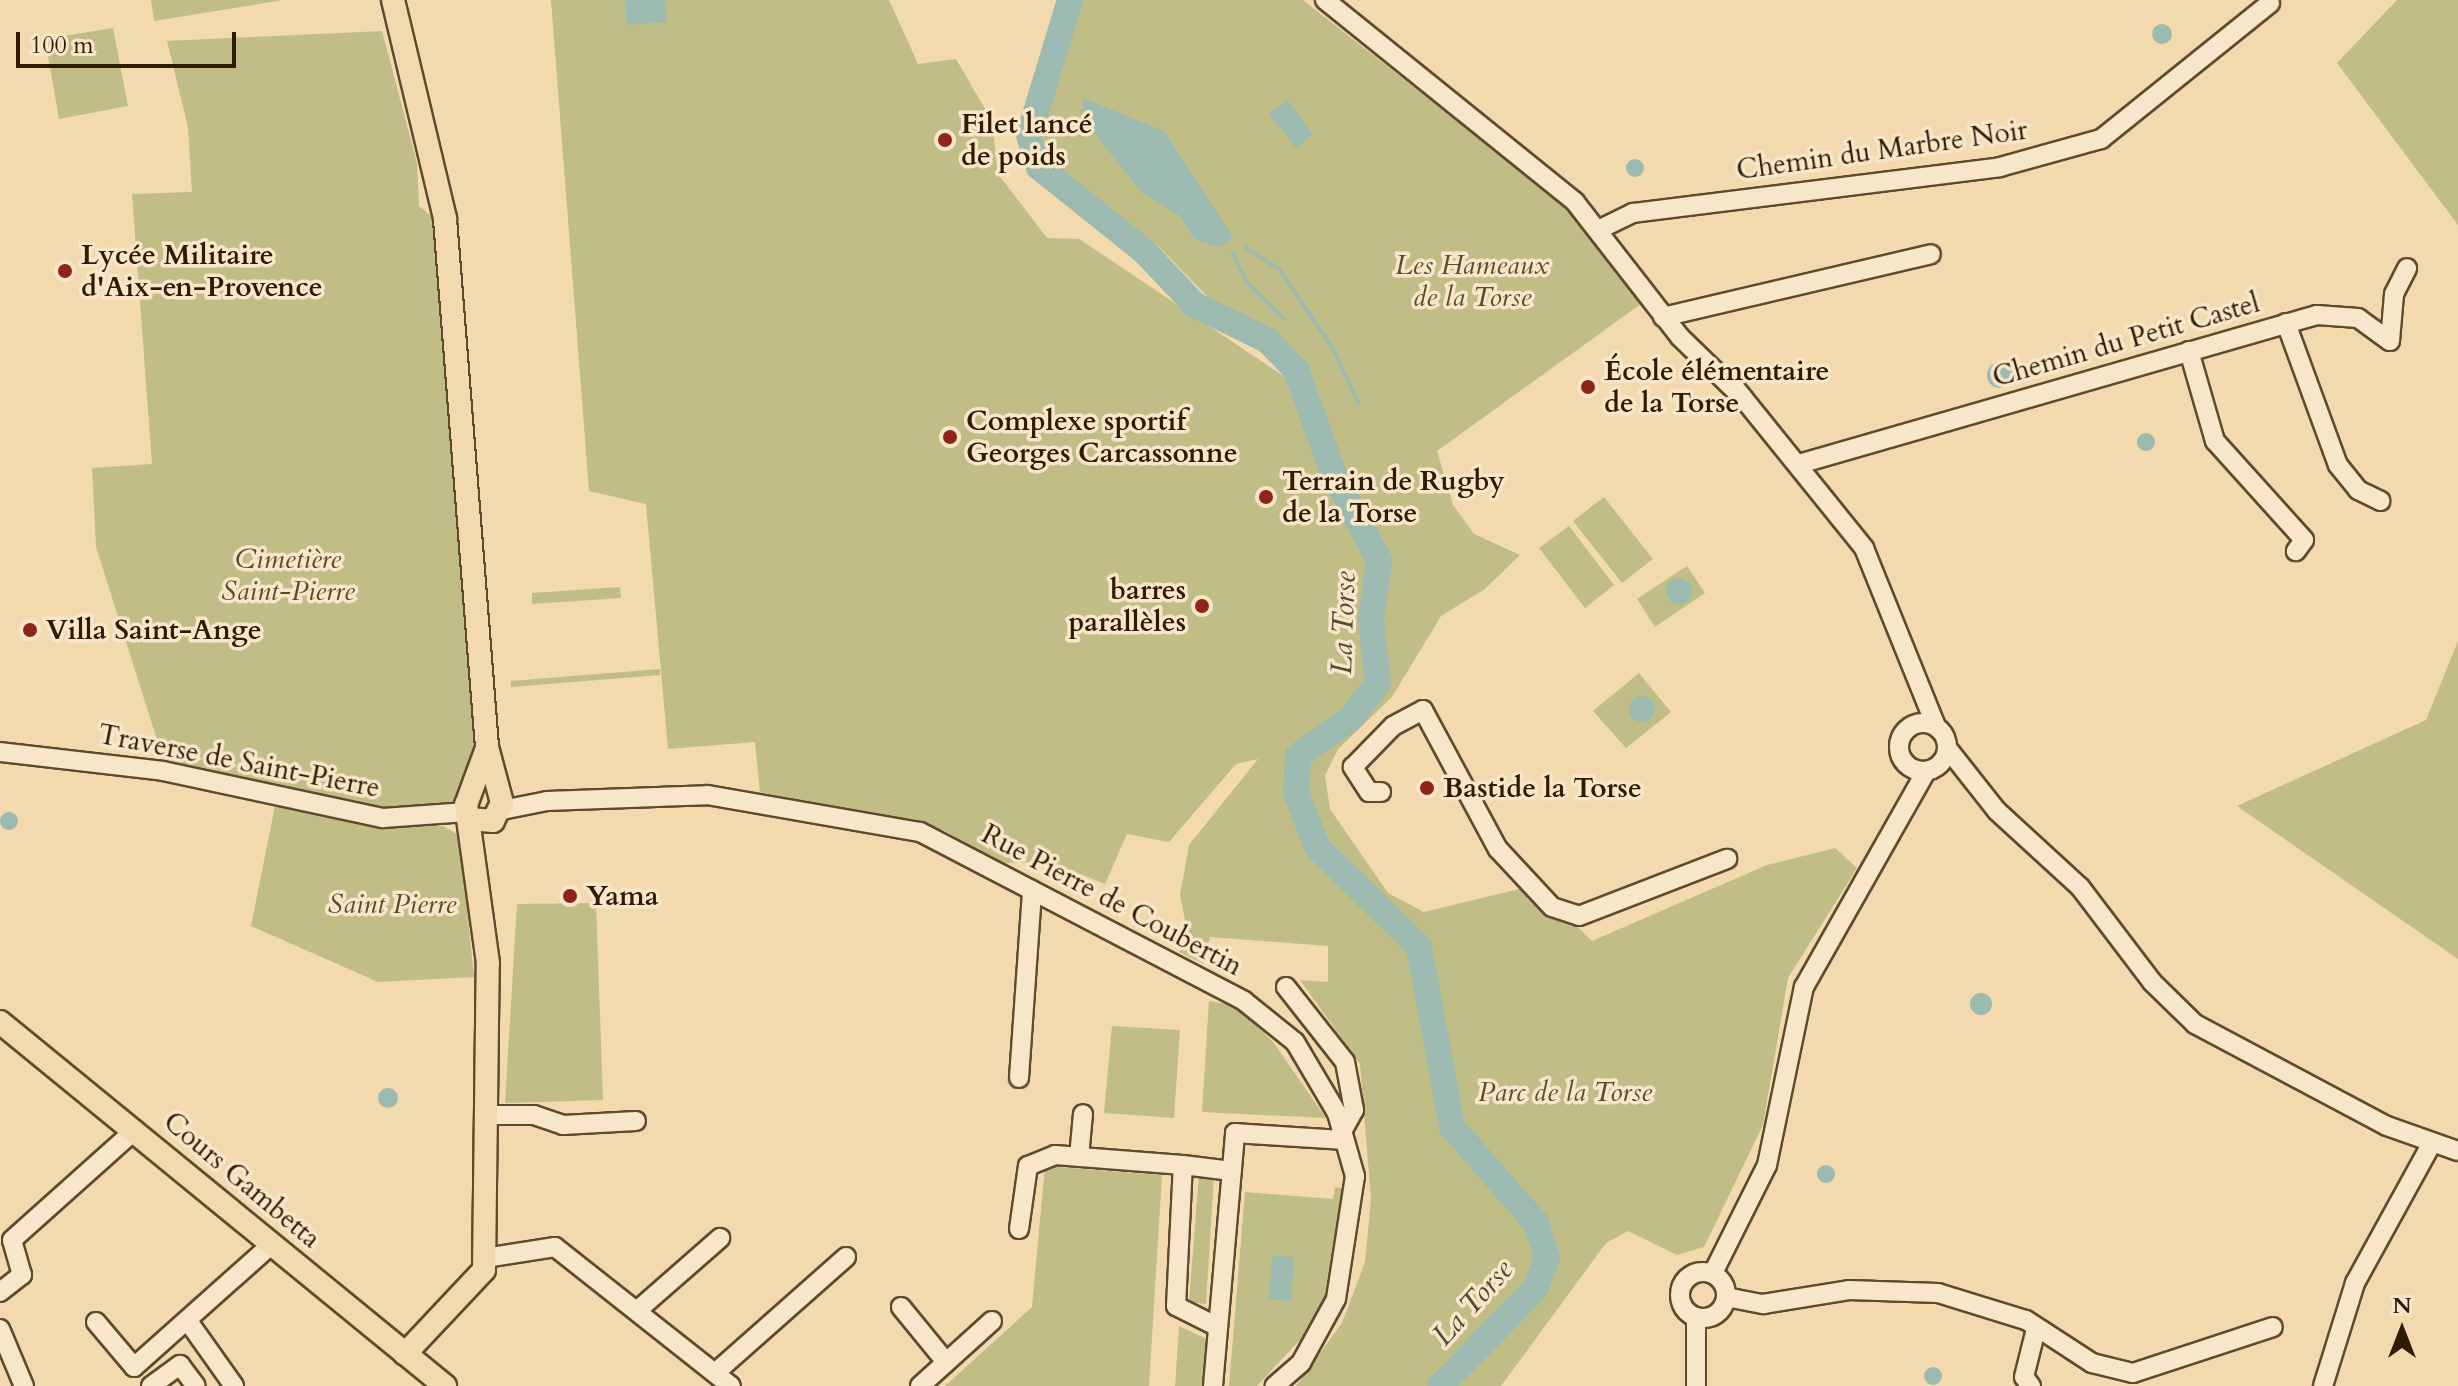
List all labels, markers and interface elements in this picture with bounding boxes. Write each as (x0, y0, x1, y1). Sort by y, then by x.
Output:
scale bar (20, 16, 240, 66)
text: 100 m (30, 29, 94, 62)
place label: Filet lancé de poids (961, 107, 1093, 173)
street label: Chemin du Marbre Noir (1734, 113, 2030, 187)
marker: Filet lancé de poids (936, 131, 954, 149)
place label: Lycée Militaire d'Aix-en-Provence (81, 238, 322, 304)
park label: Les Hameaux de la Torse (1395, 248, 1549, 314)
marker: Lycée Militaire d'Aix-en-Provence (56, 262, 74, 280)
street label: Chemin du Petit Castel (1989, 286, 2263, 394)
place label: École élémentaire de la Torse (1604, 354, 1829, 420)
marker: École élémentaire de la Torse (1579, 378, 1597, 396)
place label: Complexe sportif Georges Carcassonne (966, 404, 1238, 470)
marker: Complexe sportif Georges Carcassonne (941, 428, 959, 446)
place label: Terrain de Rugby de la Torse (1282, 464, 1505, 530)
marker: Terrain de Rugby de la Torse (1257, 488, 1275, 506)
park label: Cimetière Saint-Pierre (221, 542, 355, 608)
water label: La Torse (1324, 571, 1364, 675)
place label: barres parallèles (1068, 573, 1186, 639)
marker: barres parallèles (1193, 597, 1211, 615)
place label: Villa Saint-Ange (46, 613, 262, 647)
marker: Villa Saint-Ange (21, 621, 39, 639)
street label: Traverse de Saint-Pierre (95, 717, 383, 805)
place label: Bastide la Torse (1443, 771, 1642, 805)
marker: Bastide la Torse (1418, 779, 1436, 797)
street label: Rue Pierre de Coubertin (976, 817, 1248, 983)
place label: Yama (586, 879, 659, 913)
park label: Saint Pierre (328, 887, 456, 921)
marker: Yama (561, 887, 579, 905)
park label: Parc de la Torse (1478, 1075, 1652, 1109)
street label: Cours Gambetta (157, 1105, 327, 1255)
water label: La Torse (1425, 1253, 1521, 1353)
north arrow (2362, 1290, 2442, 1370)
text: N (2392, 1291, 2412, 1321)

